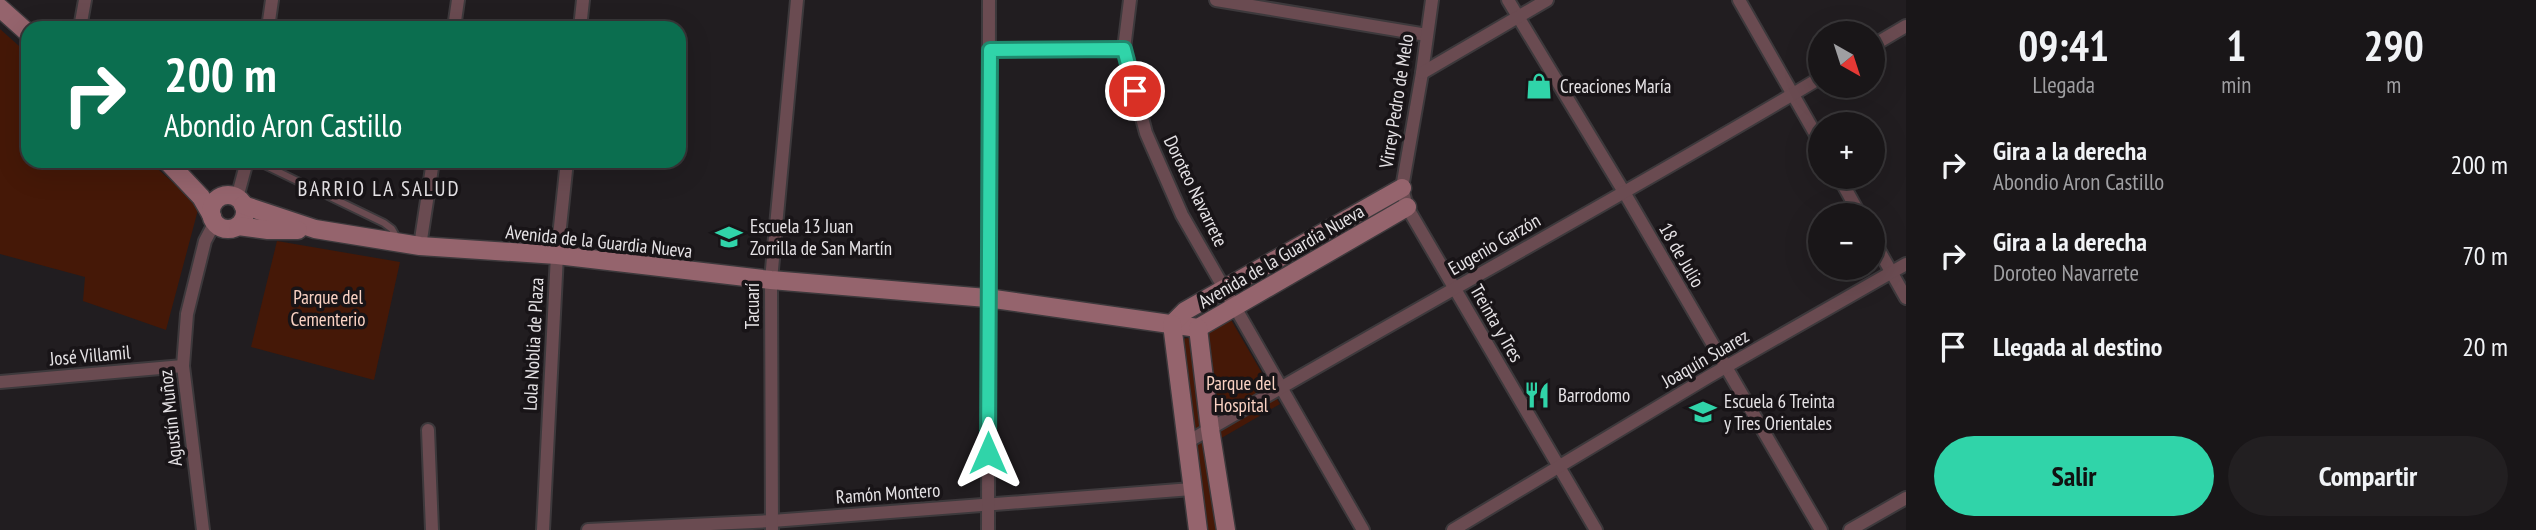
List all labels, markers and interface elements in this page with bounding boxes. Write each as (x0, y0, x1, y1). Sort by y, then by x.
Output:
text: 09:41 (2018, 18, 2109, 73)
text: 1 (2226, 18, 2246, 73)
text: 290 (2364, 18, 2424, 73)
north arrow (1808, 21, 1885, 98)
map controls (1808, 21, 1885, 280)
street label: Virrey Pedro de Melo (1373, 32, 1418, 171)
text: 200 m (164, 42, 277, 106)
icon: right (49, 49, 140, 140)
pin (1105, 61, 1165, 121)
text: Llegada (2032, 70, 2095, 99)
text: min (2221, 70, 2251, 99)
text: m (2386, 70, 2401, 99)
shop icon: Creaciones María (1524, 71, 1554, 101)
icon: arrive (1116, 72, 1154, 110)
place label: Creaciones María (1560, 74, 1671, 98)
text: Abondio Aron Castillo (164, 104, 402, 146)
button: + (1808, 112, 1885, 189)
street label: Doroteo Navarrete (1159, 132, 1233, 251)
text: Gira a la derecha (1993, 134, 2147, 167)
icon: right (1934, 146, 1972, 184)
text: 200 m (2450, 148, 2508, 181)
text: Abondio Aron Castillo (1993, 167, 2164, 196)
district label: BARRIO LA SALUD (298, 175, 461, 202)
street label: Avenida de la Guardia Nueva (1194, 199, 1368, 313)
button: − (1808, 203, 1885, 280)
street label: Eugenio Garzón (1444, 208, 1544, 280)
place label: Escuela 13 Juan Zorrilla de San Martín (750, 214, 892, 260)
street label: 18 de Julio (1654, 218, 1710, 292)
street label: Avenida de la Guardia Nueva (505, 219, 693, 263)
school or university icon: Escuela 13 Juan Zorrilla de San Martín (714, 222, 744, 252)
text: Gira a la derecha (1993, 225, 2147, 258)
icon: right (1934, 237, 1972, 275)
text: 70 m (2462, 239, 2508, 272)
text: Doroteo Navarrete (1993, 258, 2139, 287)
street label: Lola Noblia de Plaza (518, 277, 548, 411)
street label: Treinta y Tres (1465, 280, 1529, 366)
street label: Tacuarí (740, 283, 764, 329)
park label: Parque del Cementerio (290, 285, 366, 331)
street label: Joaquín Suarez (1656, 323, 1753, 393)
icon: arrive (1934, 328, 1972, 366)
text: Llegada al destino (1993, 330, 2162, 363)
text: 20 m (2462, 330, 2508, 363)
street label: José Villamil (48, 339, 132, 371)
street label: Agustín Muñoz (153, 368, 187, 467)
park label: Parque del Hospital (1206, 371, 1276, 417)
restaurant icon: Barrodomo (1522, 380, 1552, 410)
place label: Barrodomo (1558, 383, 1630, 407)
place label: Escuela 6 Treinta y Tres Orientales (1724, 389, 1835, 435)
school or university icon: Escuela 6 Treinta y Tres Orientales (1688, 397, 1718, 427)
position arrow (951, 416, 1025, 490)
button: Salir (1934, 436, 2214, 516)
button: Compartir (2228, 436, 2508, 516)
street label: Ramón Montero (835, 477, 941, 509)

